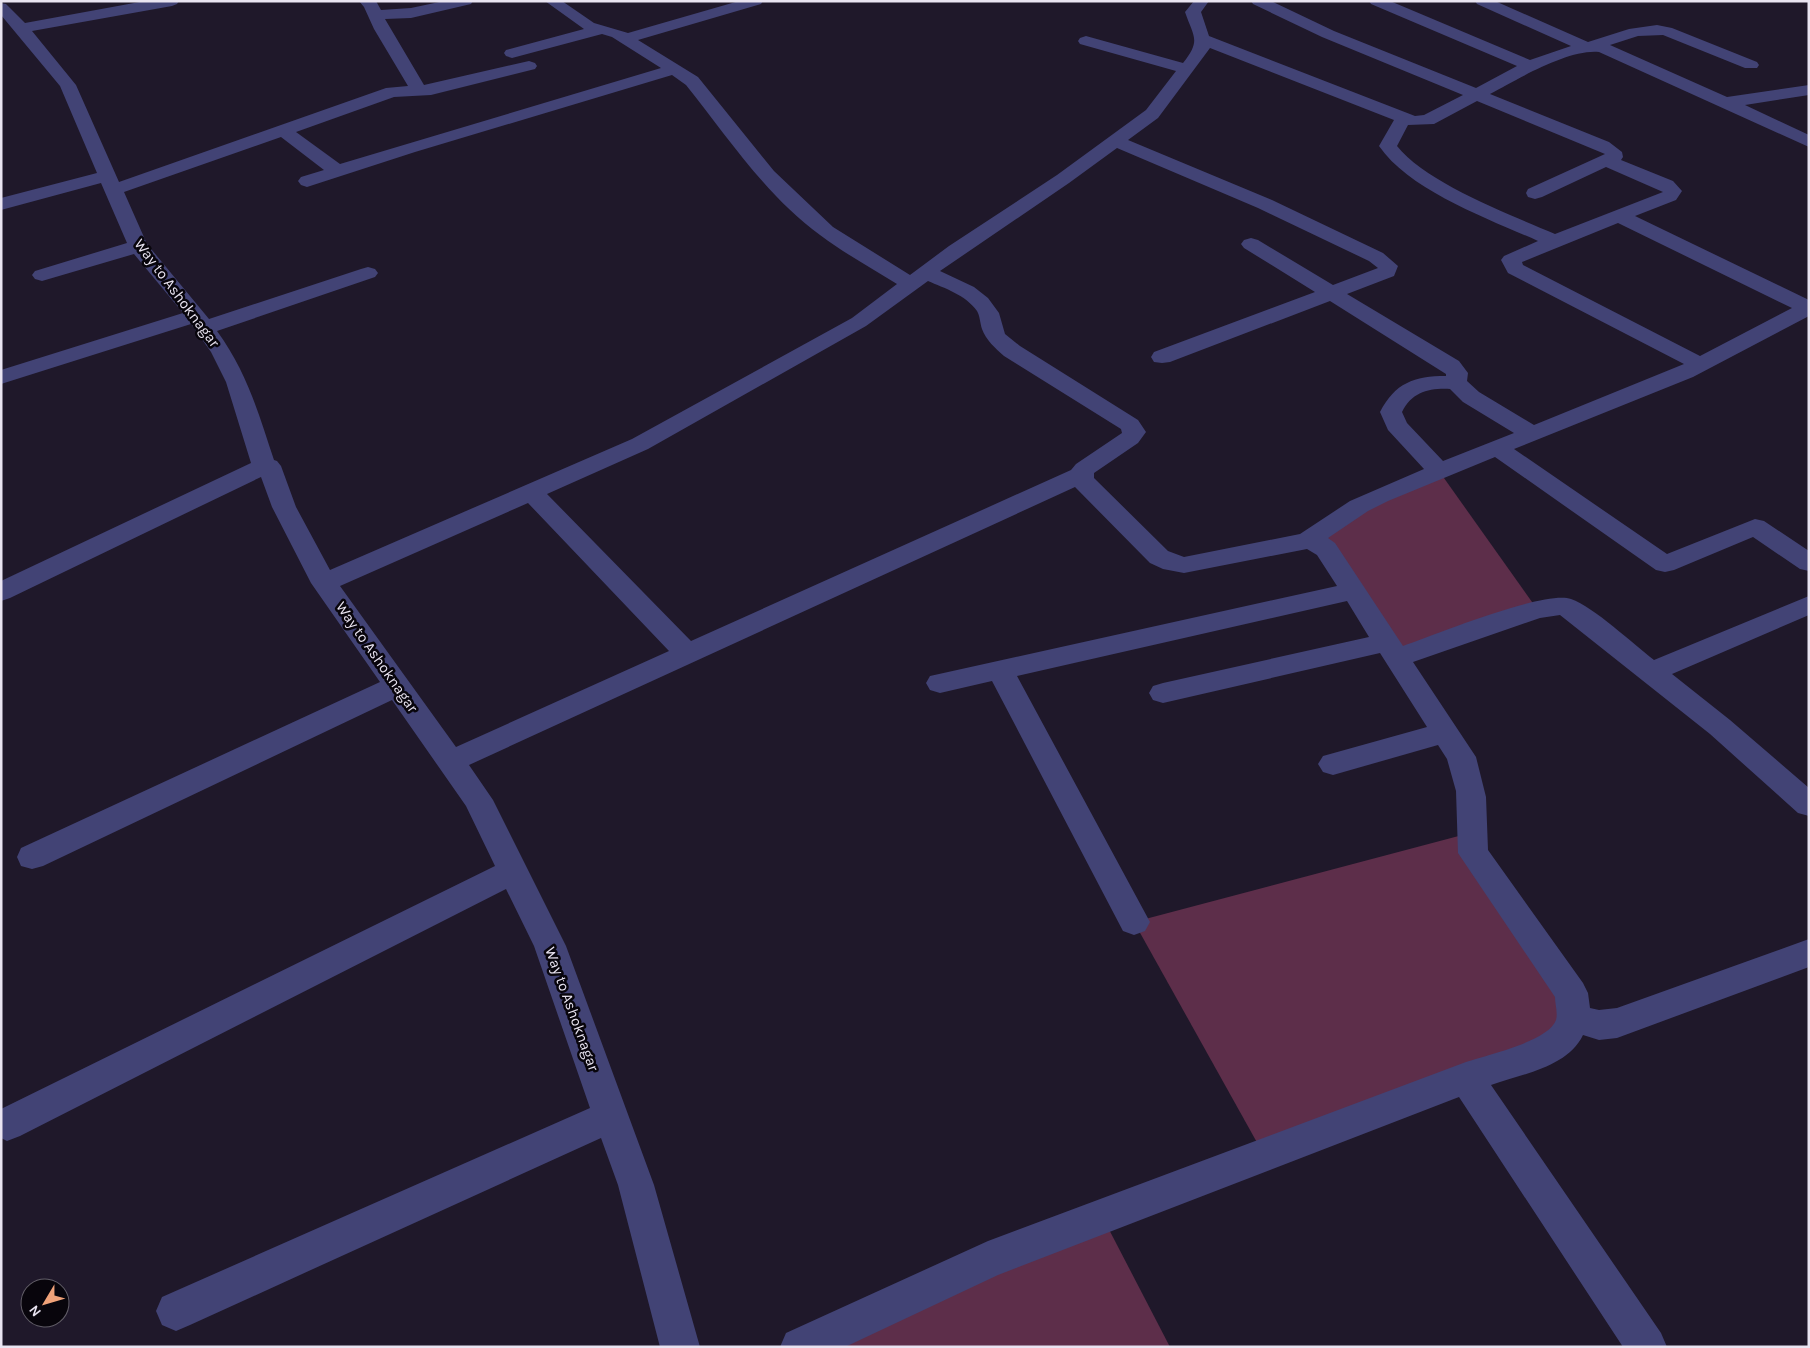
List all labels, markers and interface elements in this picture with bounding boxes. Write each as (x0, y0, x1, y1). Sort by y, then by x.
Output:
street label: Way to Ashoknagar (130, 235, 224, 351)
street label: Way to Ashoknagar (332, 598, 422, 716)
street label: Way to Ashoknagar (541, 944, 603, 1074)
north arrow (20, 1278, 70, 1328)
text: N (25, 1302, 45, 1320)

